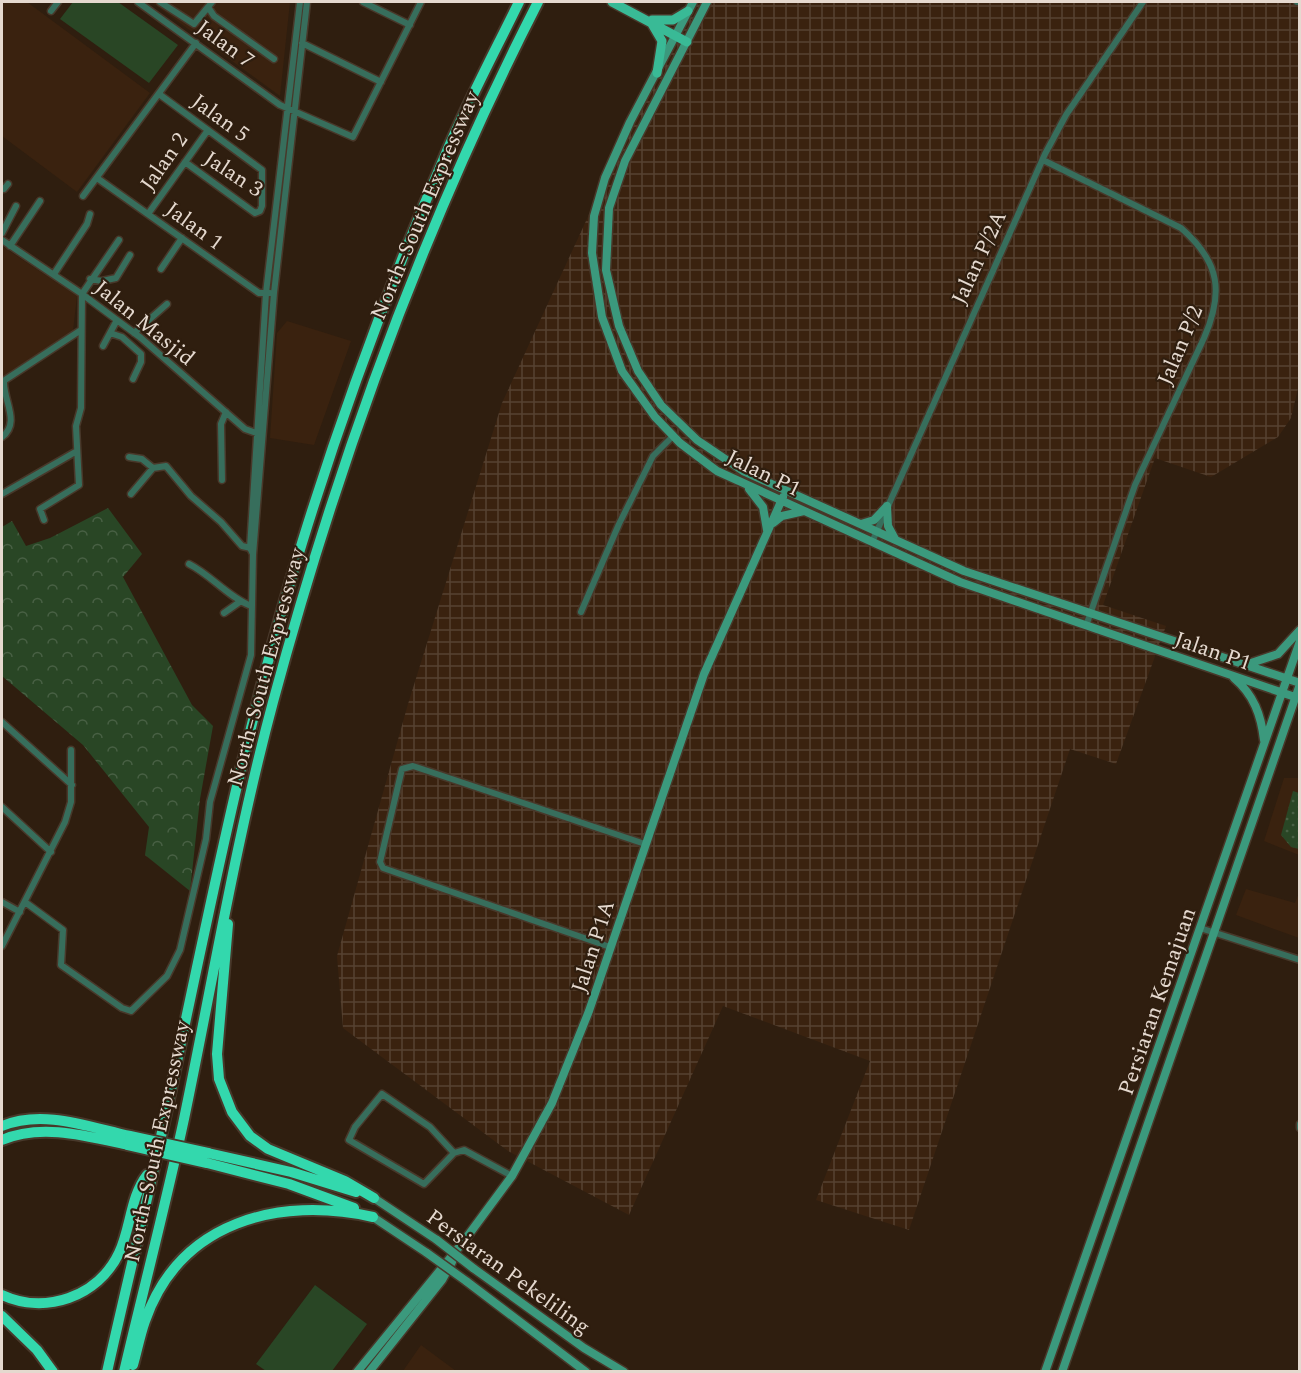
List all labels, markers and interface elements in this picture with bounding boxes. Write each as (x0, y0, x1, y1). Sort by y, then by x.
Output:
street label: Jalan 7 (189, 12, 261, 77)
street label: North–South Expressway (362, 85, 489, 325)
street label: Jalan 5 (184, 86, 256, 151)
street label: Jalan 2 (132, 126, 196, 198)
street label: Jalan 3 (197, 143, 269, 206)
street label: Jalan 1 (158, 194, 230, 259)
street label: Jalan P/2A (943, 205, 1016, 310)
street label: Jalan Masjid (86, 272, 202, 374)
street label: Jalan P/2 (1149, 300, 1212, 391)
street label: Jalan P1 (721, 441, 806, 506)
street label: North–South Expressway (219, 543, 315, 790)
street label: Jalan P1 (1170, 623, 1255, 680)
street label: Jalan P1A (563, 896, 624, 997)
street label: Persiaran Kemajuan (1110, 903, 1205, 1100)
street label: North–South Expressway (116, 1016, 199, 1265)
street label: Persiaran Pekeliling (419, 1201, 597, 1343)

